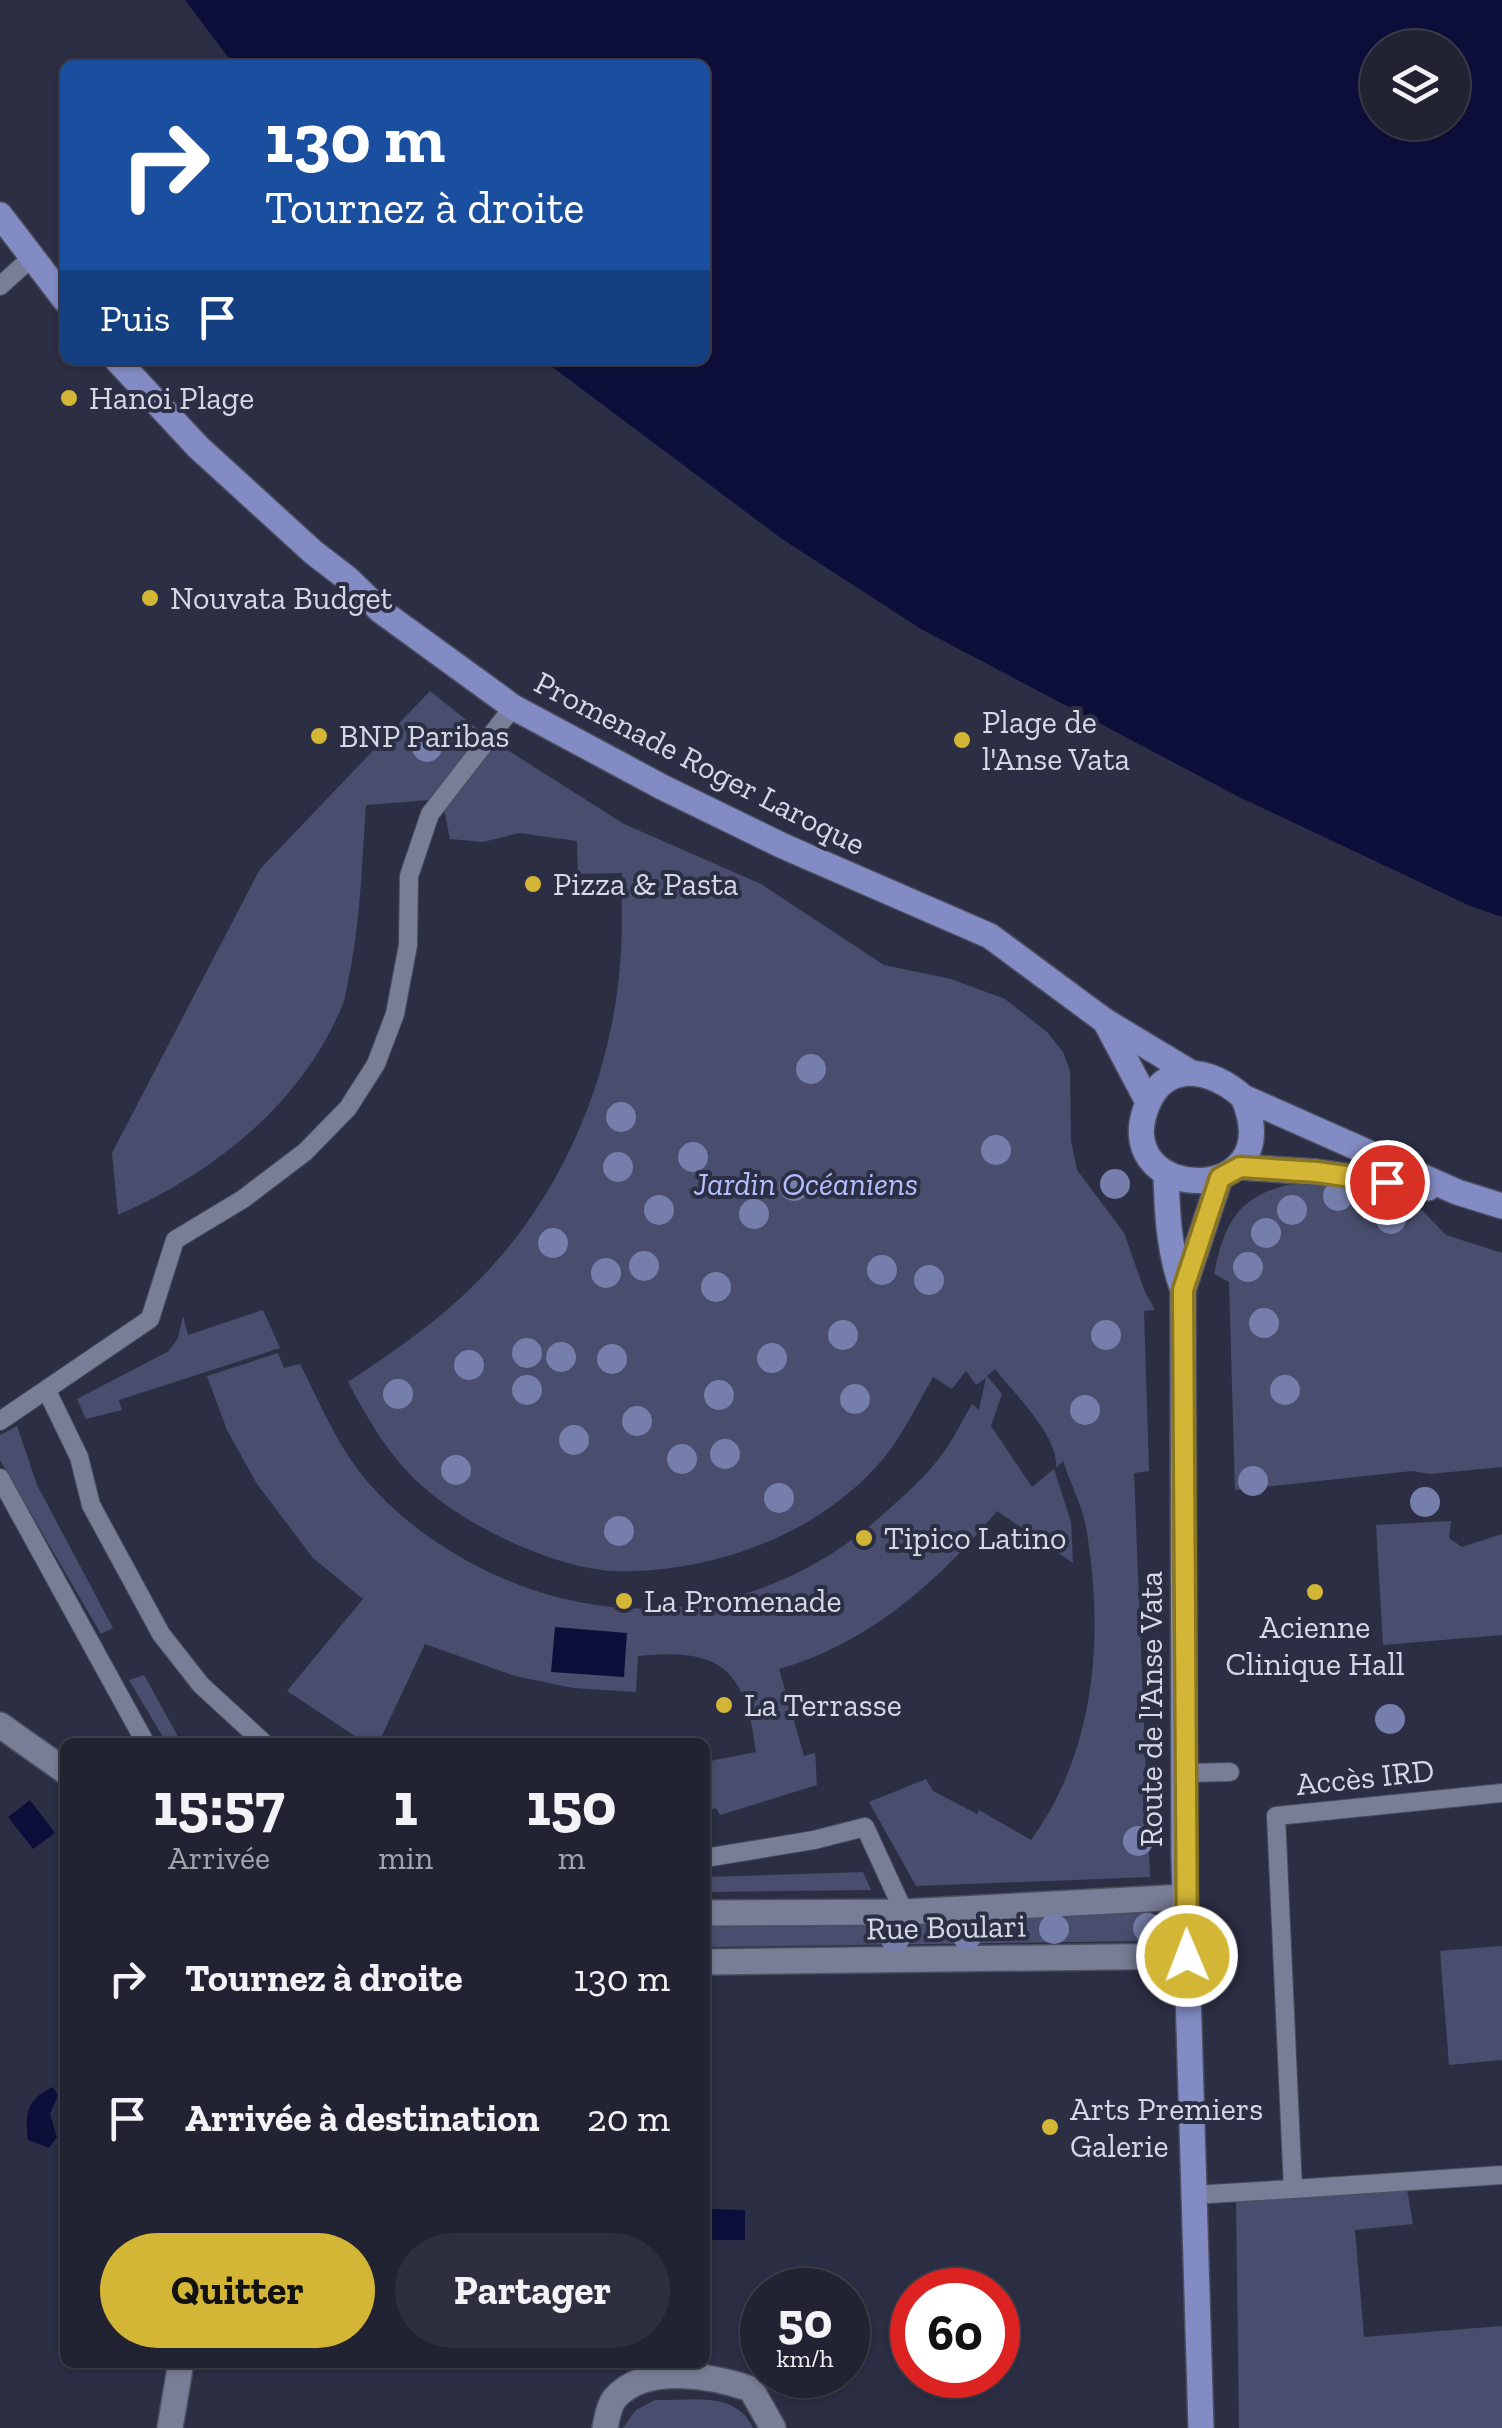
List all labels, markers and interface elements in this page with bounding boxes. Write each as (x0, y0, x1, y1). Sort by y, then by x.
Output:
map controls (1360, 30, 1470, 140)
button: layers (1360, 30, 1470, 140)
text: 130 m (265, 96, 445, 180)
icon: right (100, 100, 230, 230)
text: Tournez à droite (265, 181, 584, 235)
icon: arrive (190, 290, 245, 345)
text: Puis (100, 295, 170, 341)
place label: Hanoi Plage (89, 379, 254, 417)
marker: Hanoi Plage (58, 387, 80, 409)
place label: Nouvata Budget (170, 579, 393, 617)
marker: Nouvata Budget (139, 587, 161, 609)
street label: Promenade Roger Laroque (528, 663, 872, 863)
place label: Plage de l'Anse Vata (982, 703, 1130, 778)
place label: BNP Paribas (339, 717, 509, 755)
marker: BNP Paribas (308, 725, 330, 747)
marker: Plage de l'Anse Vata (951, 729, 973, 751)
place label: Pizza & Pasta (553, 865, 738, 903)
marker: Pizza & Pasta (522, 873, 544, 895)
pin (1345, 1140, 1430, 1225)
icon: arrive (1360, 1155, 1415, 1210)
park label: Jardin Océaniens (693, 1165, 918, 1203)
place label: Tipico Latino (884, 1519, 1066, 1557)
marker: Tipico Latino (853, 1527, 875, 1549)
street label: Route de l'Anse Vata (1132, 1571, 1170, 1847)
marker: Acienne Clinique Hall (1304, 1581, 1326, 1603)
place label: La Promenade (644, 1582, 841, 1620)
marker: La Promenade (613, 1590, 635, 1612)
place label: Acienne Clinique Hall (1225, 1608, 1405, 1683)
place label: La Terrasse (744, 1686, 902, 1724)
marker: La Terrasse (713, 1694, 735, 1716)
street label: Accès IRD (1294, 1751, 1436, 1803)
text: 15:57 (153, 1768, 285, 1840)
text: 1 (394, 1768, 418, 1840)
text: 150 (526, 1768, 617, 1840)
text: Arrivée (168, 1839, 270, 1877)
text: min (378, 1839, 433, 1877)
text: m (558, 1839, 585, 1877)
position arrow (1135, 1904, 1239, 2008)
street label: Rue Boulari (866, 1907, 1026, 1947)
icon: right (100, 1951, 155, 2006)
text: Tournez à droite (185, 1955, 463, 2001)
text: 130 m (573, 1955, 670, 2001)
place label: Arts Premiers Galerie (1070, 2090, 1263, 2165)
icon: arrive (100, 2091, 155, 2146)
text: Arrivée à destination (185, 2095, 540, 2141)
text: 20 m (587, 2095, 670, 2141)
marker: Arts Premiers Galerie (1039, 2116, 1061, 2138)
button: Quitter (100, 2233, 375, 2348)
button: Partager (395, 2233, 670, 2348)
speed limit sign: 60 (890, 2268, 1020, 2398)
text: 50 (778, 2291, 832, 2351)
text: km/h (776, 2343, 834, 2373)

